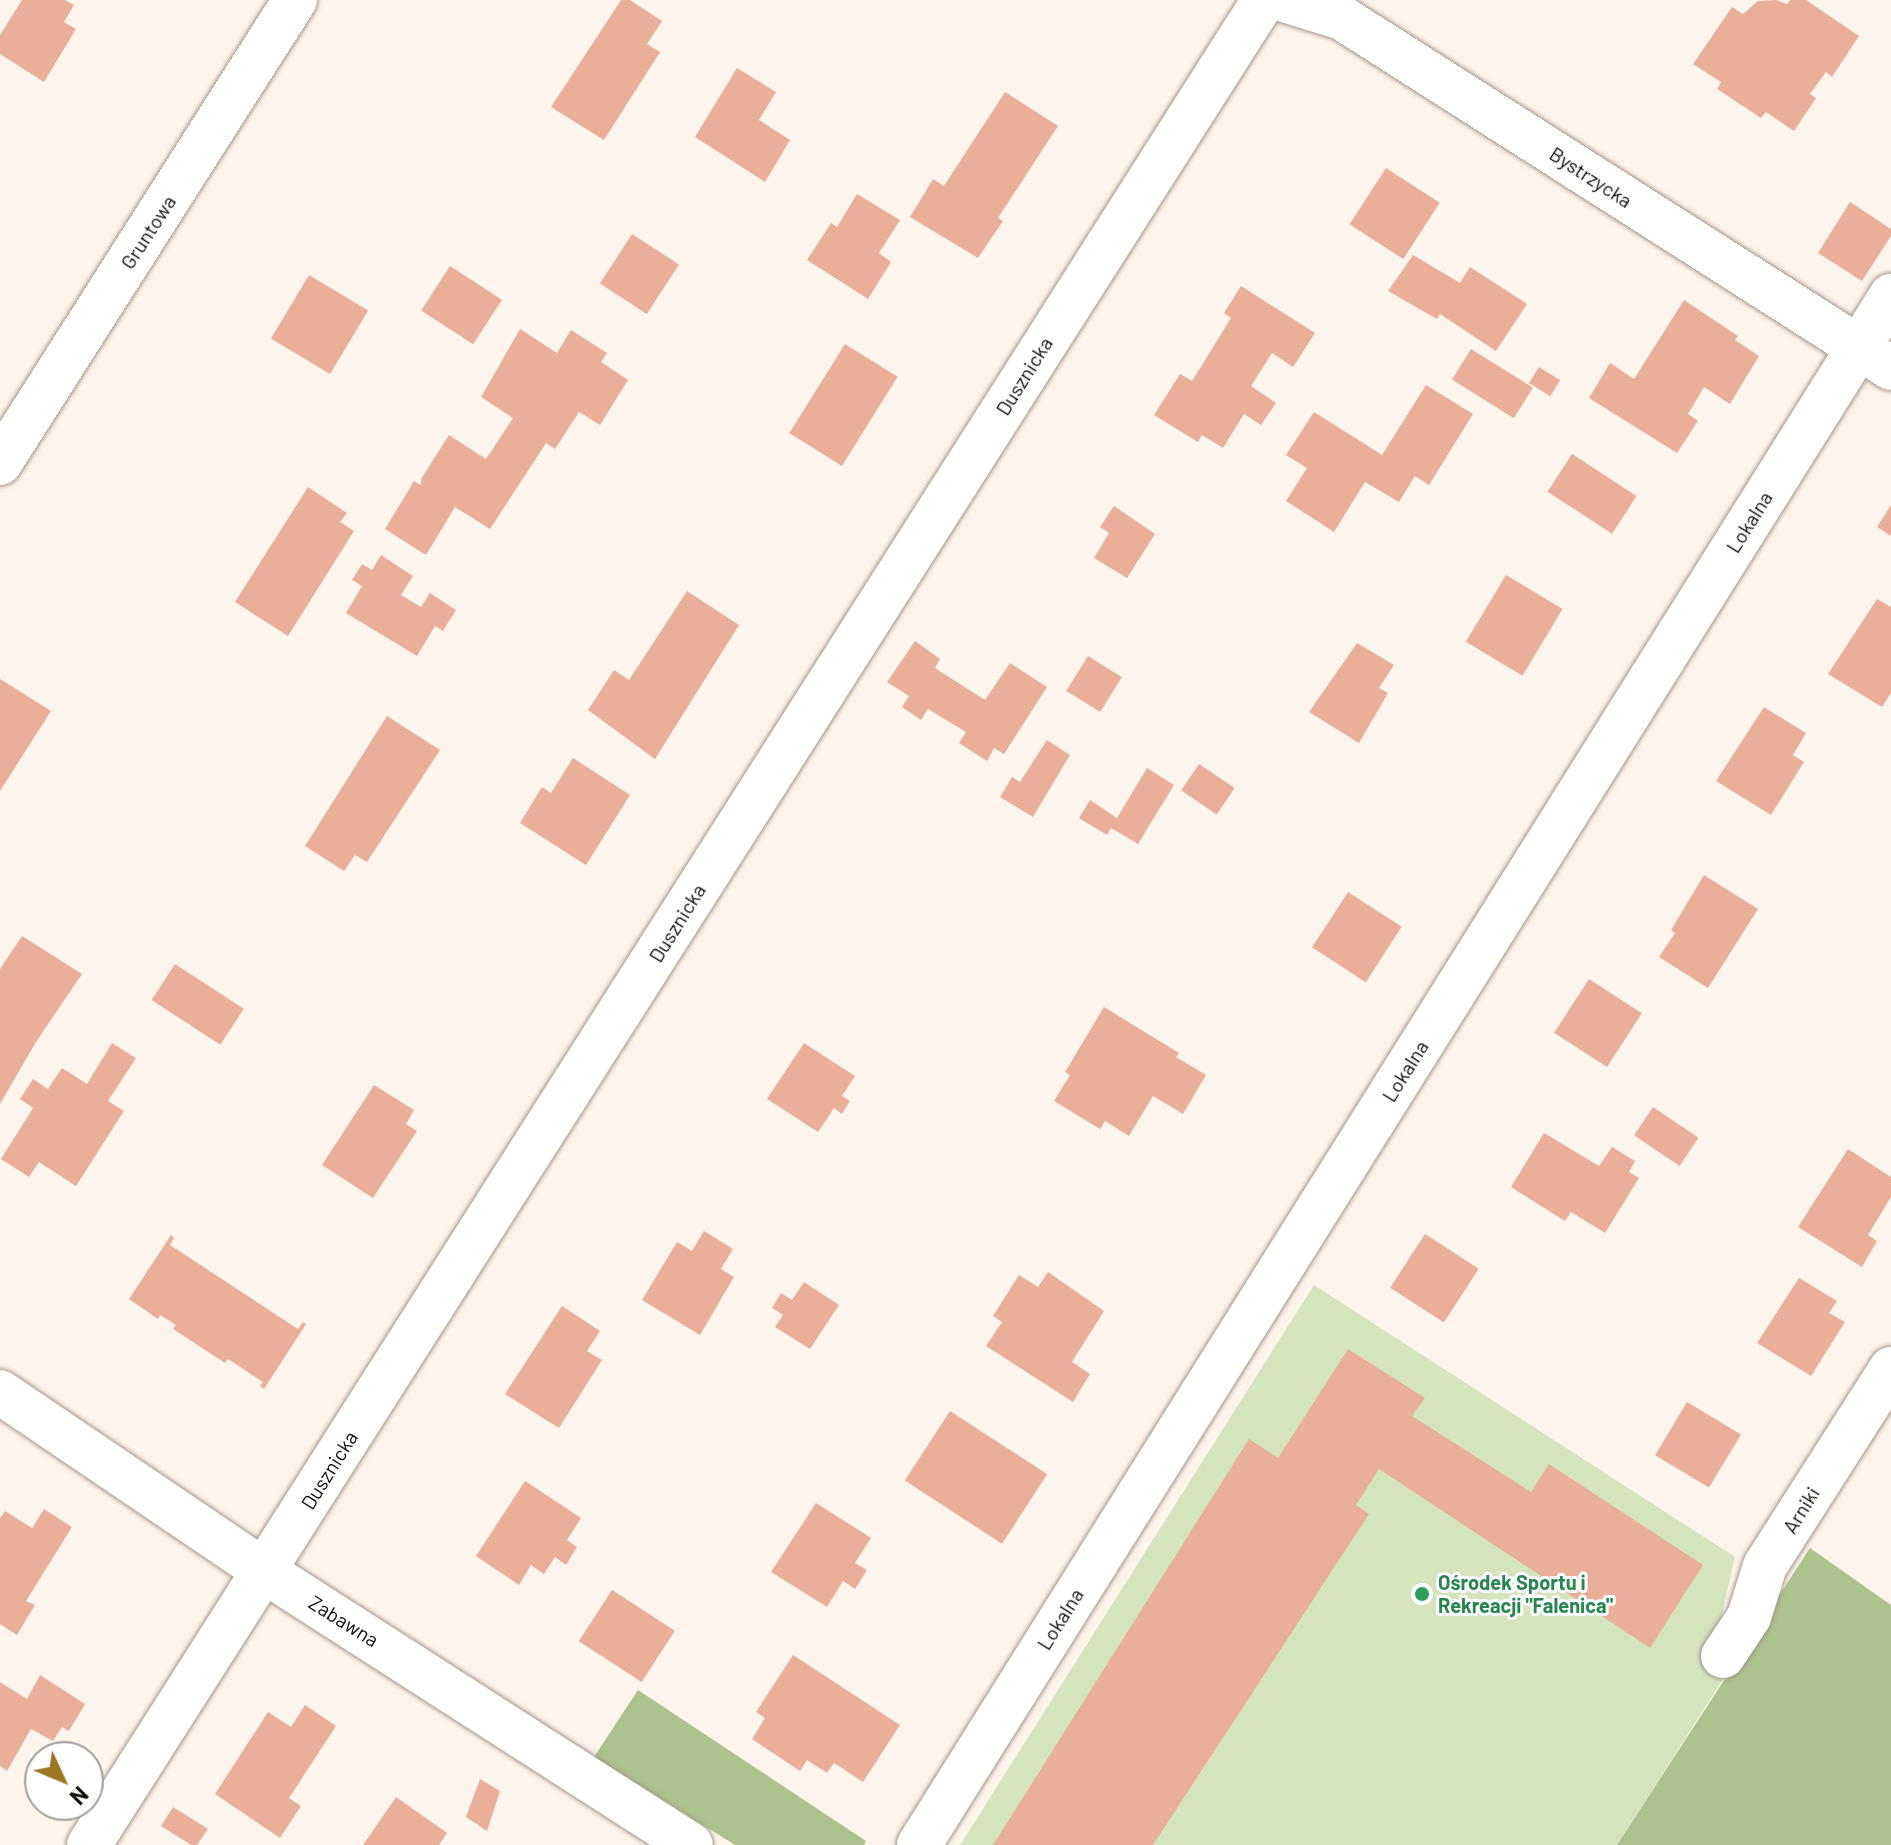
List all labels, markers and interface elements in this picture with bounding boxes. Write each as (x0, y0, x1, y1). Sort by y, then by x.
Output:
street label: Bystrzycka (1545, 141, 1637, 213)
street label: Gruntowa (115, 191, 181, 273)
street label: Dusznicka (991, 332, 1057, 420)
street label: Lokalna (1721, 487, 1777, 557)
street label: Dusznicka (644, 879, 710, 967)
street label: Lokalna (1377, 1036, 1433, 1106)
street label: Dusznicka (296, 1426, 362, 1514)
street label: Arniki (1777, 1482, 1825, 1538)
place label: Ośrodek Sportu i Rekreacji "Falenica" (1438, 1570, 1613, 1617)
street label: Lokalna (1032, 1584, 1088, 1654)
marker: Ośrodek Sportu i Rekreacji "Falenica" (1413, 1585, 1431, 1603)
street label: Zabawna (305, 1590, 383, 1652)
north arrow (24, 1741, 104, 1821)
text: N (65, 1782, 94, 1811)

